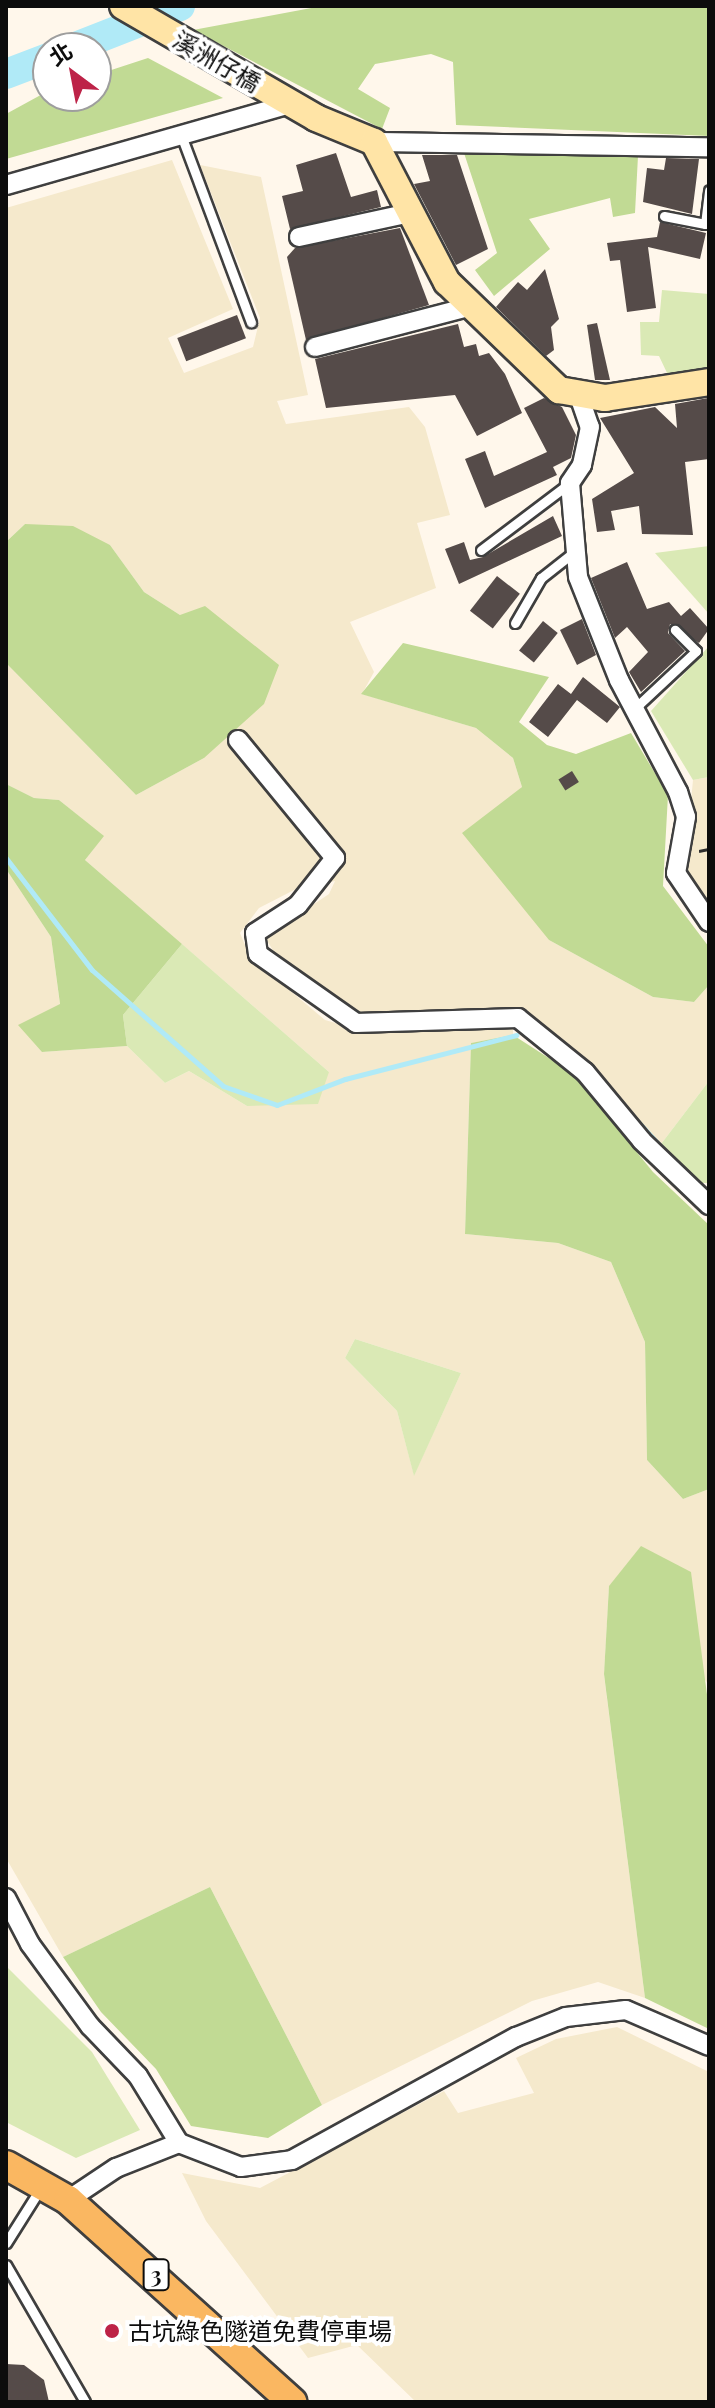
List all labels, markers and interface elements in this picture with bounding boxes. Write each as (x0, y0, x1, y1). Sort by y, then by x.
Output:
street label: 溪洲仔橋 (168, 25, 266, 97)
north arrow (32, 32, 112, 112)
text: 北 (43, 35, 78, 72)
road number: 3 (142, 2257, 170, 2293)
place label: 古坑綠色隧道免費停車場 (128, 2317, 392, 2345)
marker: 古坑綠色隧道免費停車場 (103, 2322, 121, 2340)

